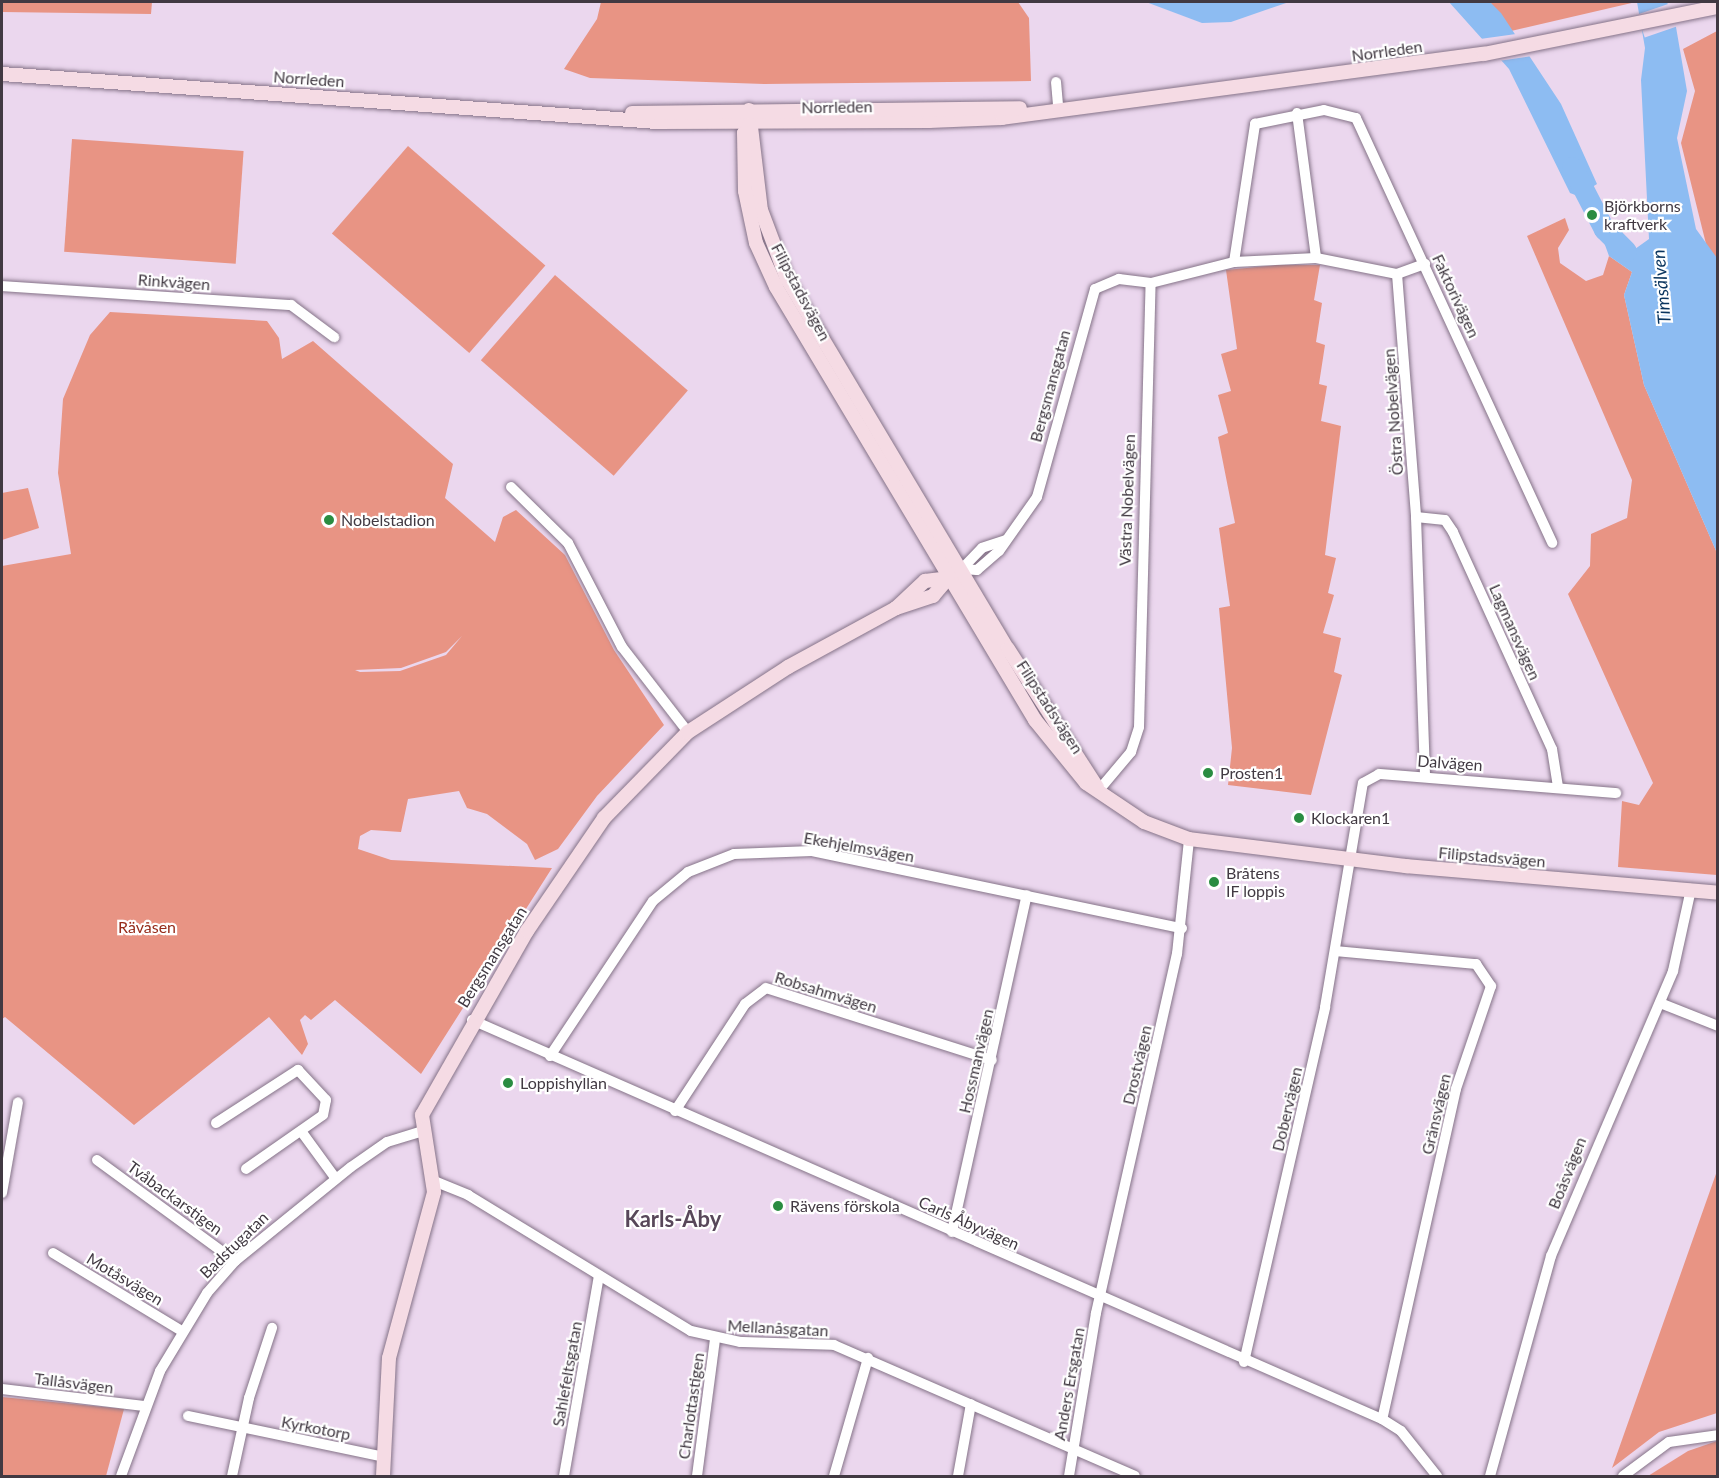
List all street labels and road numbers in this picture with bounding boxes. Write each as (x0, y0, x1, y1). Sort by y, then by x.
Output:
street label: Norrleden (1350, 37, 1424, 65)
street label: Norrleden (273, 67, 345, 91)
street label: Norrleden (801, 97, 873, 117)
street label: Filipstadsvägen (767, 240, 835, 344)
street label: Faktorivägen (1428, 251, 1484, 341)
street label: Rinkvägen (137, 270, 211, 294)
street label: Bergsmansgatan (1026, 328, 1074, 444)
street label: Östra Nobelvägen (1379, 348, 1407, 476)
street label: Västra Nobelvägen (1115, 434, 1139, 566)
street label: Lagmansvägen (1485, 581, 1545, 683)
street label: Filipstadsvägen (1013, 657, 1087, 757)
street label: Dalvägen (1417, 751, 1483, 775)
street label: Ekehjelmsvägen (802, 828, 916, 866)
street label: Filipstadsvägen (1438, 843, 1546, 871)
street label: Bergsmansgatan (453, 903, 531, 1011)
street label: Robsahmvägen (773, 967, 879, 1017)
street label: Hossmanvägen (955, 1007, 997, 1115)
street label: Drostvägen (1119, 1023, 1155, 1107)
street label: Dobervägen (1268, 1065, 1306, 1153)
street label: Gränsvägen (1417, 1072, 1455, 1156)
street label: Boåsvägen (1544, 1134, 1590, 1212)
street label: Tvåbackarstigen (124, 1157, 226, 1239)
street label: Carls Åbyvägen (915, 1192, 1023, 1254)
street label: Badstugatan (196, 1208, 272, 1282)
street label: Motåsvägen (83, 1249, 167, 1309)
street label: Mellanåsgatan (727, 1316, 829, 1340)
street label: Sahlefeltsgatan (548, 1320, 586, 1428)
street label: Anders Ersgatan (1050, 1326, 1088, 1442)
street label: Charlottastigen (674, 1352, 708, 1460)
street label: Tallåsvägen (33, 1369, 115, 1397)
street label: Kyrkotorp (280, 1412, 352, 1444)

